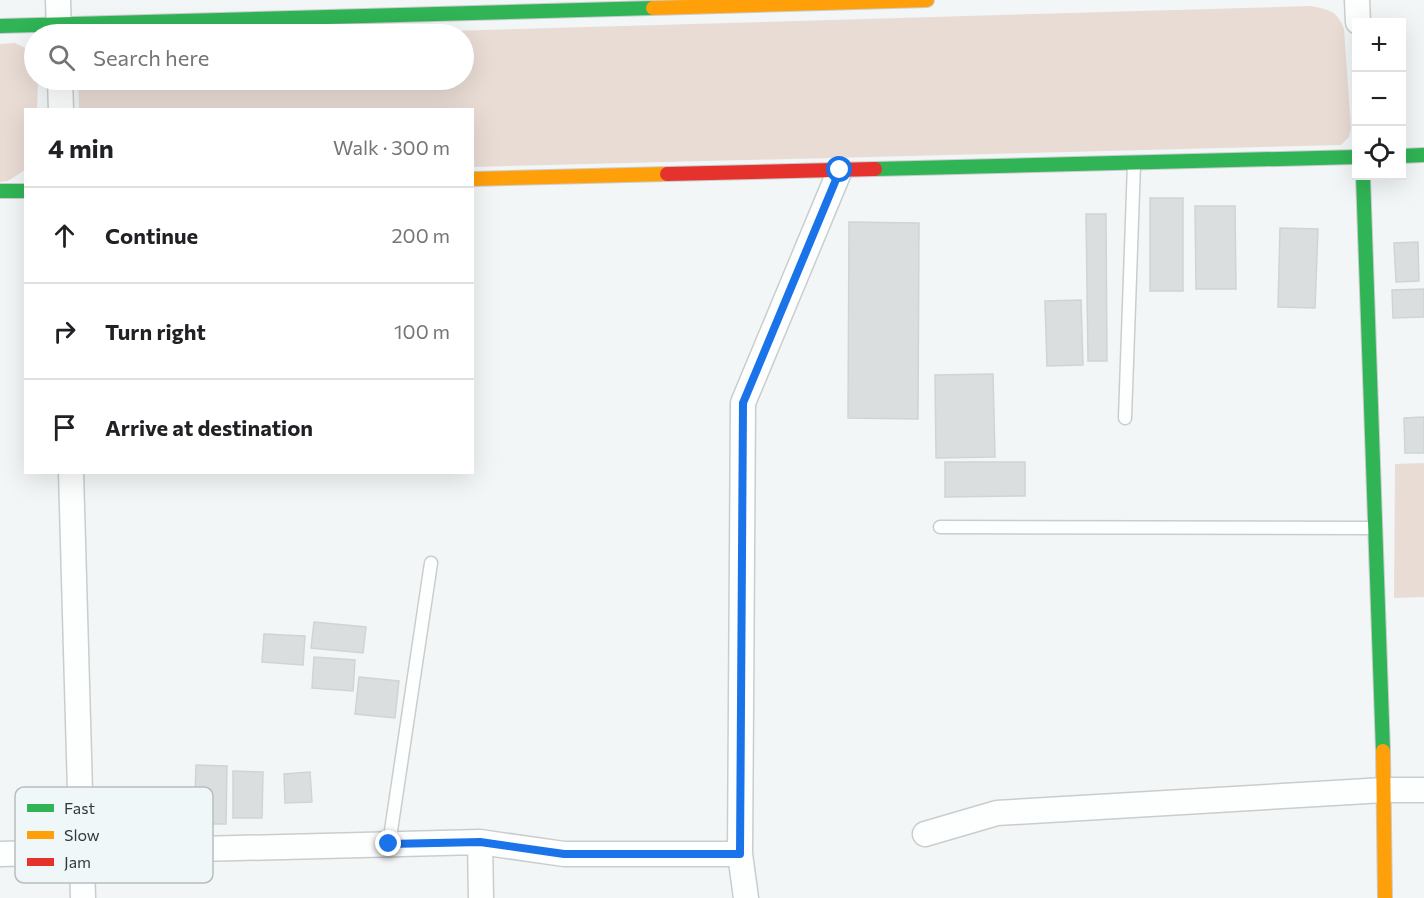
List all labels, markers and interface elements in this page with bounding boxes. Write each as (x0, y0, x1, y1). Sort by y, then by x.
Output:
map controls (1352, 18, 1406, 180)
button: + (1352, 18, 1406, 72)
search box (24, 24, 474, 90)
icon: search (45, 41, 78, 74)
text: Search here (93, 44, 209, 71)
button: − (1352, 72, 1406, 126)
button: locate (1352, 126, 1406, 180)
text: 4 min (48, 132, 114, 163)
text: Walk · 300 m (333, 135, 450, 159)
route start (826, 156, 852, 182)
icon: ahead (48, 219, 81, 252)
text: Continue (105, 222, 198, 249)
text: 200 m (392, 223, 450, 247)
icon: right (48, 315, 81, 348)
text: Turn right (105, 318, 206, 345)
text: 100 m (394, 319, 450, 343)
icon: arrive (48, 411, 81, 444)
text: Arrive at destination (105, 414, 313, 441)
legend (15, 787, 213, 883)
text: Fast (64, 798, 95, 817)
text: Slow (64, 825, 100, 844)
route end (375, 830, 401, 856)
text: Jam (64, 852, 91, 871)

